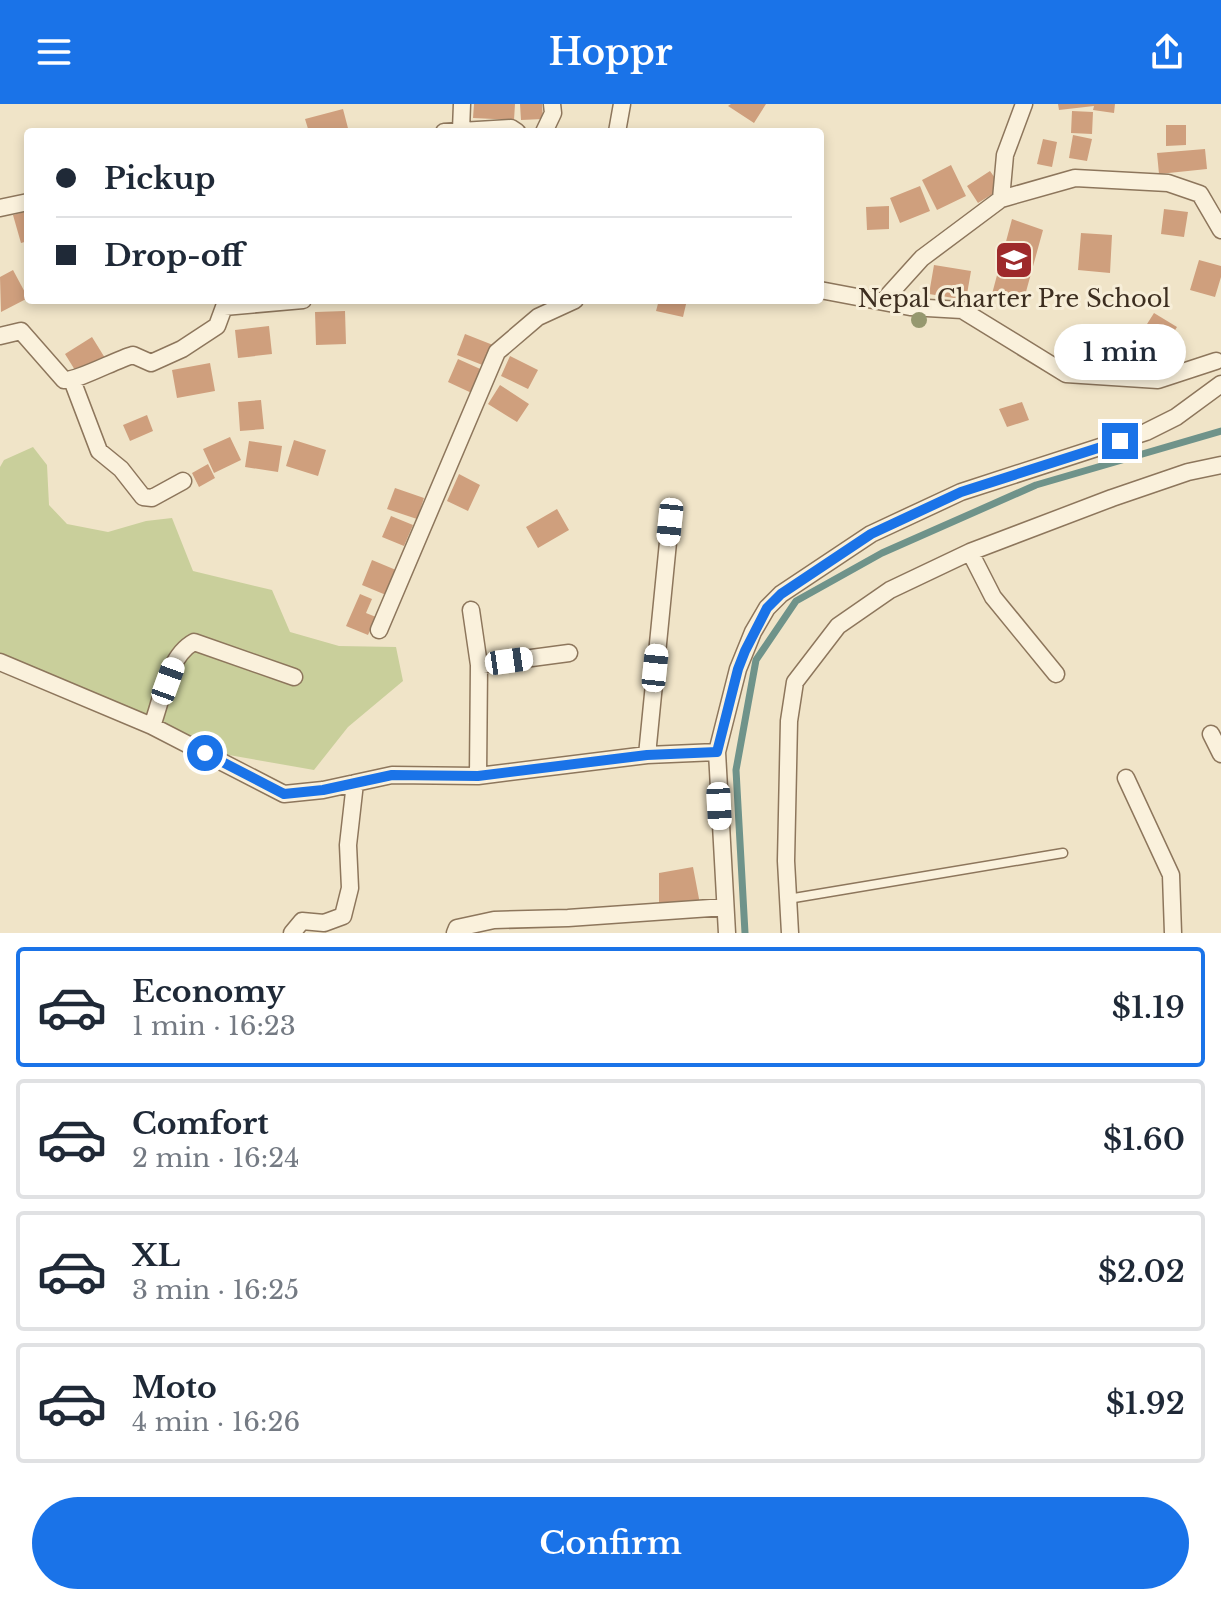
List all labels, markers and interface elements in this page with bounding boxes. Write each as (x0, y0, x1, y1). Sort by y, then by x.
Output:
icon: menu (32, 30, 76, 74)
text: Hoppr (548, 30, 673, 75)
icon: share (1145, 30, 1189, 74)
text: Pickup (104, 160, 215, 197)
text: Drop-off (104, 237, 244, 274)
school or university icon: Nepal Charter Pre School (993, 239, 1035, 281)
place label: Nepal Charter Pre School (858, 284, 1170, 313)
callout: 1 min (1054, 325, 1186, 381)
text: 1 min (1083, 336, 1157, 368)
route end (1102, 423, 1138, 459)
car (656, 497, 684, 547)
car (641, 643, 669, 693)
car (484, 646, 534, 676)
car (149, 654, 187, 708)
route start (187, 735, 223, 771)
car (706, 781, 732, 831)
icon: car (36, 971, 108, 1043)
text: Economy (132, 973, 285, 1010)
text: $1.19 (1112, 989, 1185, 1026)
text: 1 min · 16:23 (132, 1010, 296, 1042)
icon: car (36, 1103, 108, 1175)
text: Comfort (132, 1105, 269, 1142)
text: $1.60 (1103, 1121, 1185, 1158)
text: 2 min · 16:24 (132, 1142, 299, 1174)
icon: car (36, 1235, 108, 1307)
text: XL (132, 1237, 180, 1274)
text: $2.02 (1098, 1253, 1185, 1290)
text: 3 min · 16:25 (132, 1274, 299, 1306)
icon: car (36, 1367, 108, 1439)
text: Moto (132, 1369, 217, 1406)
text: $1.92 (1106, 1385, 1185, 1422)
text: 4 min · 16:26 (132, 1406, 300, 1438)
button: Confirm (32, 1497, 1189, 1589)

